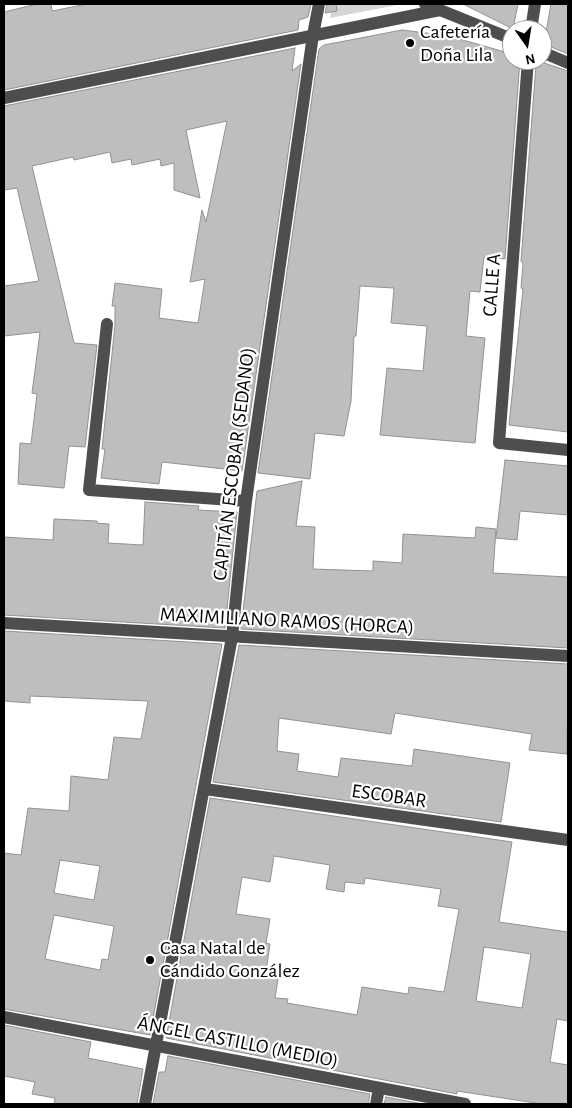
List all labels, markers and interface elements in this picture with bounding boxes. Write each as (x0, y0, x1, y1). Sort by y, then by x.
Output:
place label: Cafetería Doña Lila (420, 20, 493, 67)
north arrow (502, 20, 552, 70)
marker: Cafetería Doña Lila (404, 37, 416, 49)
text: N (524, 51, 536, 67)
street label: CALLE A (478, 253, 506, 317)
street label: CAPITÁN ESCOBAR (SEDANO) (208, 346, 260, 582)
street label: MAXIMILIANO RAMOS (HORCA) (159, 602, 415, 640)
street label: ESCOBAR (350, 779, 428, 813)
place label: Casa Natal de Cándido González (160, 936, 300, 983)
marker: Casa Natal de Cándido González (144, 954, 156, 966)
street label: ÁNGEL CASTILLO (MEDIO) (135, 1011, 341, 1073)

